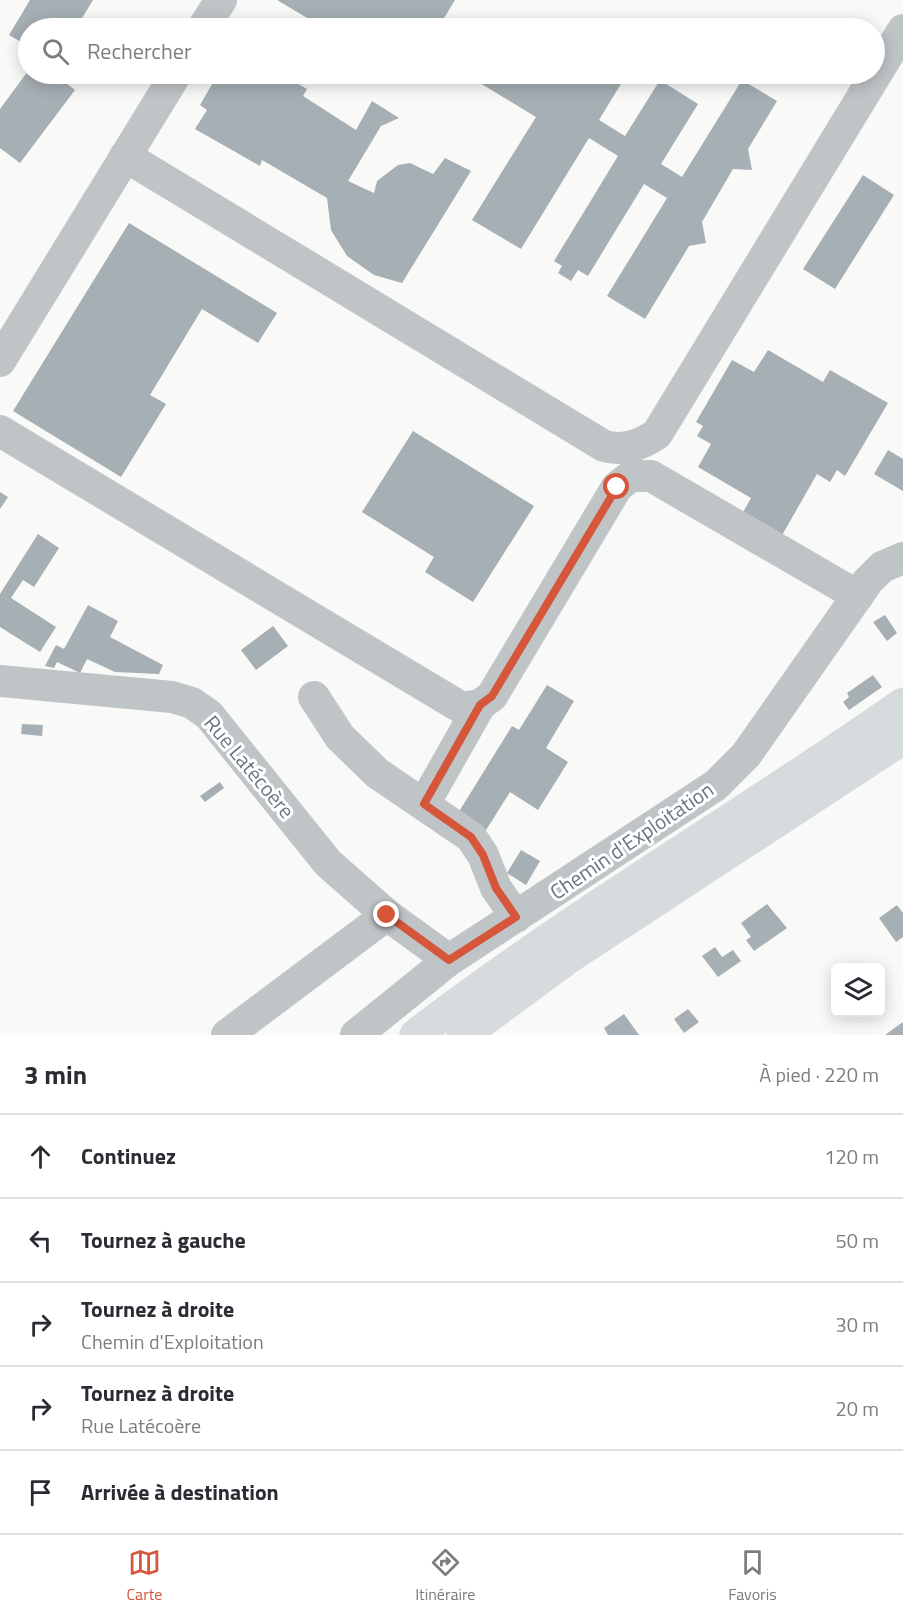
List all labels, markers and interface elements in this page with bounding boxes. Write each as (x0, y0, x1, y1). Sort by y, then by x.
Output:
search box (18, 18, 885, 84)
text: Rechercher (87, 34, 192, 68)
icon: search (39, 35, 72, 68)
route start (603, 473, 629, 499)
street label: Rue Latécoère (197, 708, 303, 825)
street label: Chemin d'Exploitation (543, 773, 720, 907)
route end (373, 901, 399, 927)
map controls (831, 963, 885, 1017)
button: layers (831, 963, 885, 1017)
text: 3 min (24, 1055, 87, 1094)
text: À pied · 220 m (759, 1059, 879, 1090)
text: Continuez (81, 1139, 176, 1173)
icon: ahead (24, 1140, 57, 1173)
text: 120 m (824, 1141, 879, 1172)
text: Tournez à gauche (81, 1223, 246, 1257)
icon: left (24, 1224, 57, 1257)
text: 50 m (835, 1225, 879, 1256)
text: Tournez à droite (81, 1292, 234, 1326)
icon: right (24, 1308, 57, 1341)
text: 30 m (835, 1309, 879, 1340)
text: Chemin d'Exploitation (81, 1326, 264, 1357)
text: Tournez à droite (81, 1376, 234, 1410)
icon: right (24, 1392, 57, 1425)
text: 20 m (835, 1393, 879, 1424)
text: Rue Latécoère (81, 1410, 201, 1441)
text: Arrivée à destination (81, 1475, 279, 1509)
icon: arrive (24, 1476, 57, 1509)
tab: Carte (126, 1546, 162, 1606)
tab: Itinéraire (415, 1546, 475, 1606)
tab: Favoris (728, 1546, 777, 1606)

